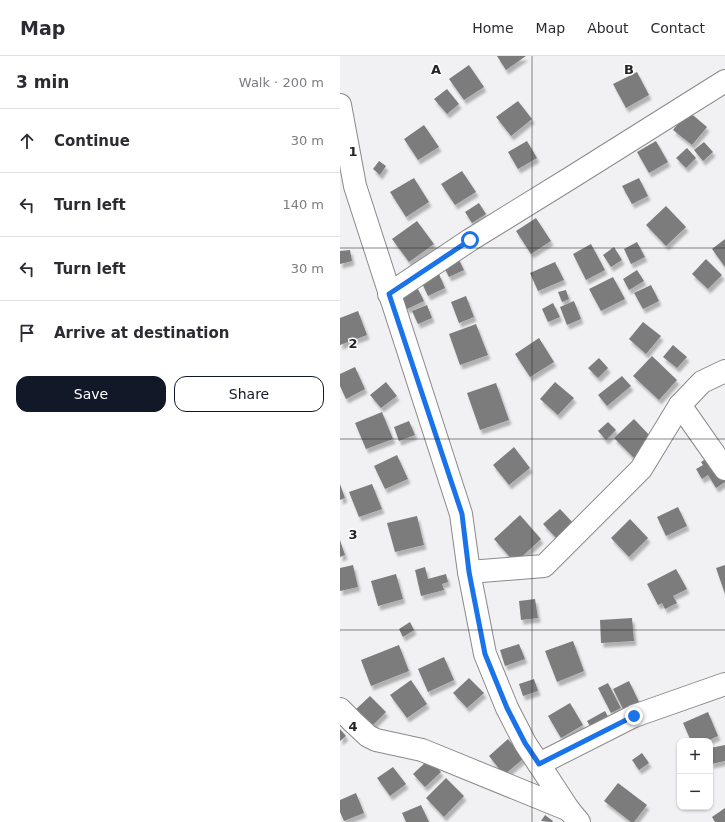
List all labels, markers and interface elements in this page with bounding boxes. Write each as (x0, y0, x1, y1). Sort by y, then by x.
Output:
text: Map (20, 17, 65, 39)
text: Home (472, 20, 514, 36)
text: Map (536, 20, 565, 36)
text: About (587, 20, 629, 36)
text: Contact (651, 20, 705, 36)
text: A (431, 62, 441, 77)
text: B (624, 62, 634, 77)
text: 3 min (16, 72, 69, 92)
text: Walk · 200 m (239, 75, 324, 90)
icon: ahead (16, 130, 38, 152)
text: Continue (54, 132, 130, 150)
text: 30 m (291, 133, 324, 148)
text: 1 (348, 144, 358, 159)
icon: left (16, 194, 38, 216)
text: Turn left (54, 196, 126, 214)
text: 140 m (282, 197, 324, 212)
route start (461, 231, 479, 249)
icon: left (16, 258, 38, 280)
text: Turn left (54, 260, 126, 278)
text: 30 m (291, 261, 324, 276)
icon: arrive (16, 322, 38, 344)
text: Arrive at destination (54, 324, 229, 342)
text: 2 (348, 336, 358, 351)
button: Save (16, 376, 166, 412)
button: Share (174, 376, 324, 412)
text: 3 (348, 527, 358, 542)
route end (625, 707, 643, 725)
text: 4 (348, 719, 358, 734)
map controls (677, 738, 713, 810)
button: + (677, 738, 713, 774)
button: − (677, 774, 713, 810)

